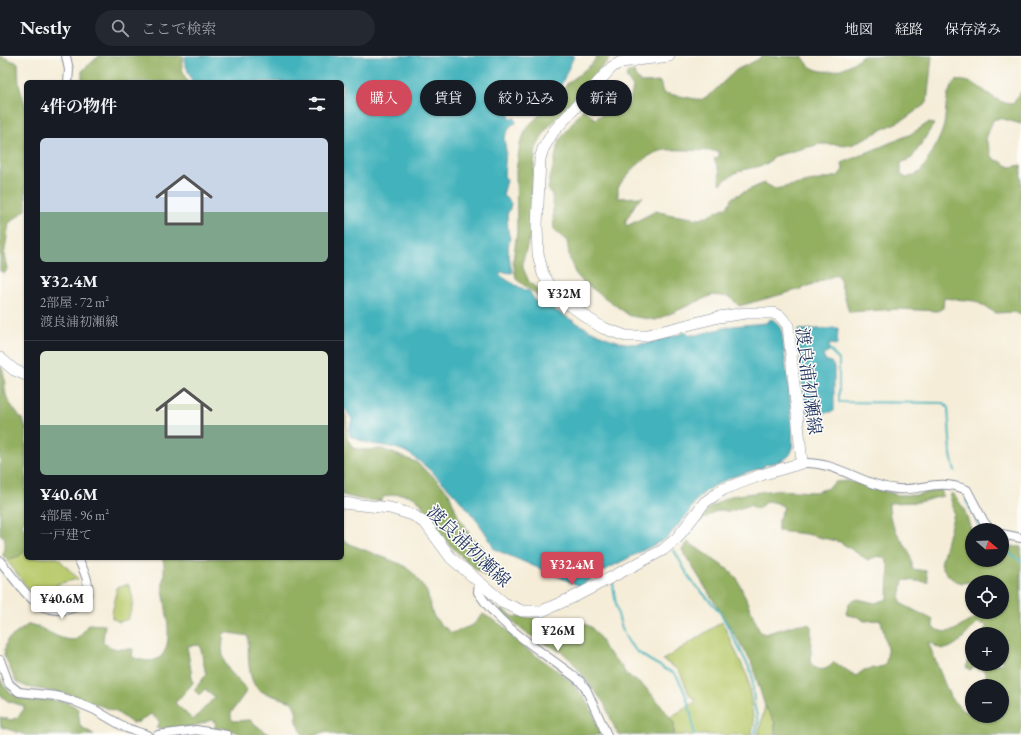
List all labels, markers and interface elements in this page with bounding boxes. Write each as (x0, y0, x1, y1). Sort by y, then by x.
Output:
search box (95, 10, 375, 46)
text: Nestly (20, 15, 71, 40)
icon: search (109, 17, 131, 39)
text: ここで検索 (141, 19, 216, 38)
text: 地図 (845, 20, 873, 38)
text: 経路 (895, 20, 923, 38)
text: 保存済み (945, 20, 1001, 38)
chip: 購入 (356, 80, 412, 116)
chip: 賃貸 (420, 80, 476, 116)
chip: 絞り込み (484, 80, 568, 116)
chip: 新着 (576, 80, 632, 116)
icon: filters (306, 93, 328, 115)
text: 4件の物件 (40, 95, 117, 117)
icon: home (148, 164, 220, 236)
text: ¥32.4M (40, 270, 98, 292)
pin: ¥32M (540, 281, 588, 315)
text: ¥32M (547, 285, 581, 302)
text: 2部屋 · 72 m² (40, 294, 109, 311)
text: 渡良浦初瀬線 (40, 313, 118, 330)
street label: 渡良浦初瀬線 (791, 326, 827, 436)
icon: home (148, 377, 220, 449)
text: ¥40.6M (40, 483, 98, 505)
street label: 渡良浦初瀬線 (422, 500, 516, 592)
text: 4部屋 · 96 m² (40, 507, 109, 524)
north arrow (965, 523, 1009, 567)
map controls (965, 523, 1009, 723)
text: 一戸建て (40, 526, 92, 543)
pin: ¥32.4M (539, 552, 605, 586)
text: ¥32.4M (550, 556, 594, 573)
button: locate (965, 575, 1009, 619)
pin: ¥40.6M (29, 586, 95, 620)
text: ¥40.6M (40, 590, 84, 607)
pin: ¥26M (534, 618, 582, 652)
text: ¥26M (541, 622, 575, 639)
button: + (965, 627, 1009, 671)
button: − (965, 679, 1009, 723)

